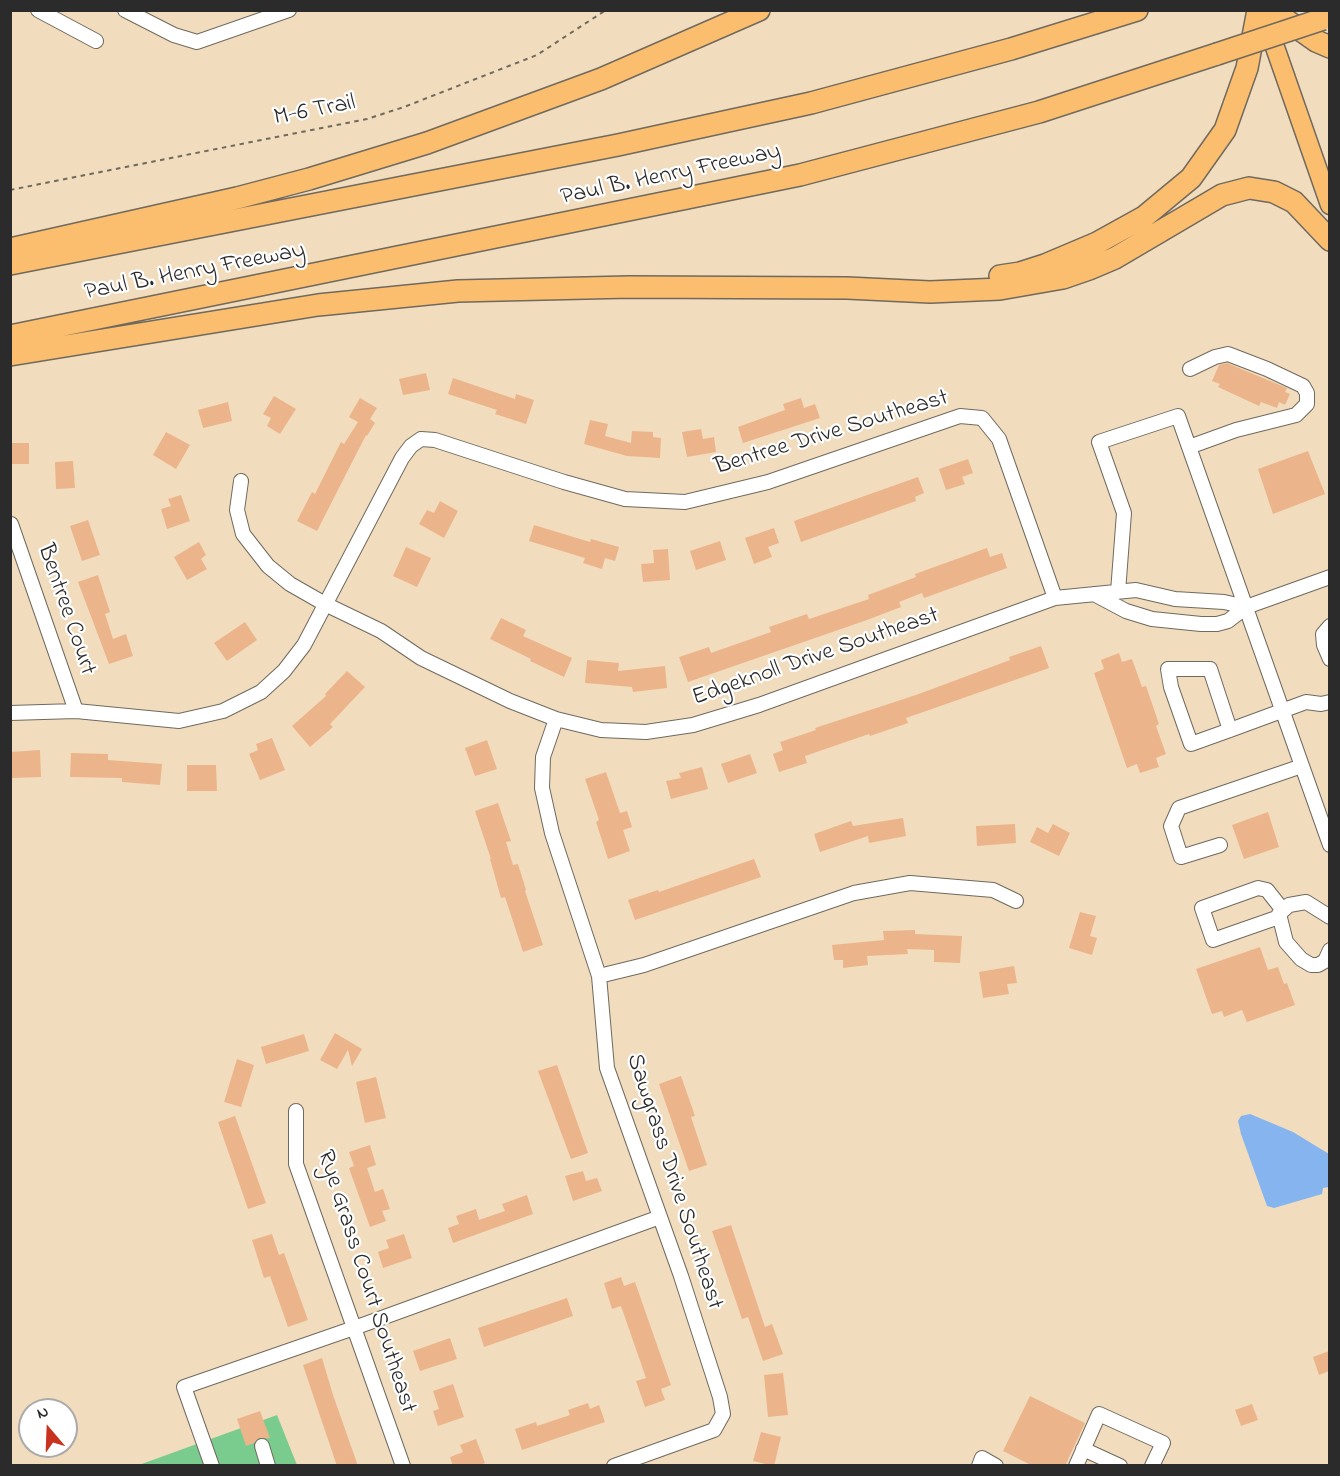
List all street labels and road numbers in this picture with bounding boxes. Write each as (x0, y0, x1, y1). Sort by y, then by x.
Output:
street label: M-6 Trail (272, 90, 358, 134)
street label: Paul B. Henry Freeway (558, 139, 784, 213)
street label: Paul B. Henry Freeway (82, 237, 308, 309)
street label: Bentree Drive Southeast (712, 385, 952, 483)
street label: Bentree Court (29, 541, 101, 679)
street label: Edgeknoll Drive Southeast (689, 602, 943, 714)
street label: Sawgrass Drive Southeast (618, 1051, 728, 1313)
street label: Rye Grass Court Southeast (309, 1147, 421, 1417)

